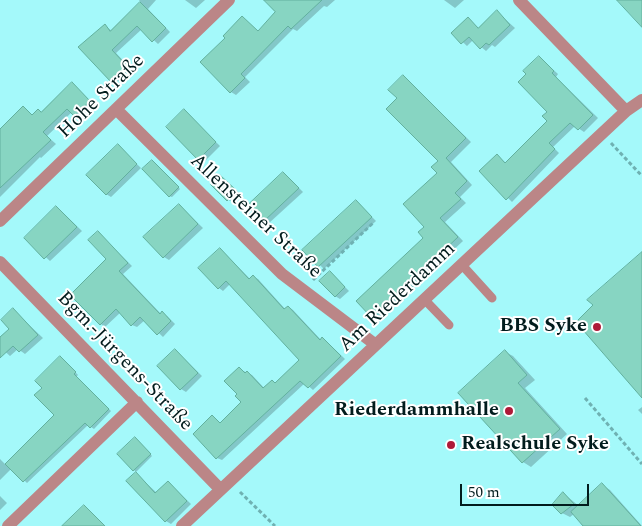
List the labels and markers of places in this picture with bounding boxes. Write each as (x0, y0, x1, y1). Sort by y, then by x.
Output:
place label: BBS Syke (500, 315, 587, 339)
marker: BBS Syke (591, 321, 603, 333)
place label: Riederdammhalle (334, 399, 499, 423)
marker: Riederdammhalle (503, 405, 515, 417)
place label: Realschule Syke (461, 433, 609, 457)
marker: Realschule Syke (445, 439, 457, 451)

